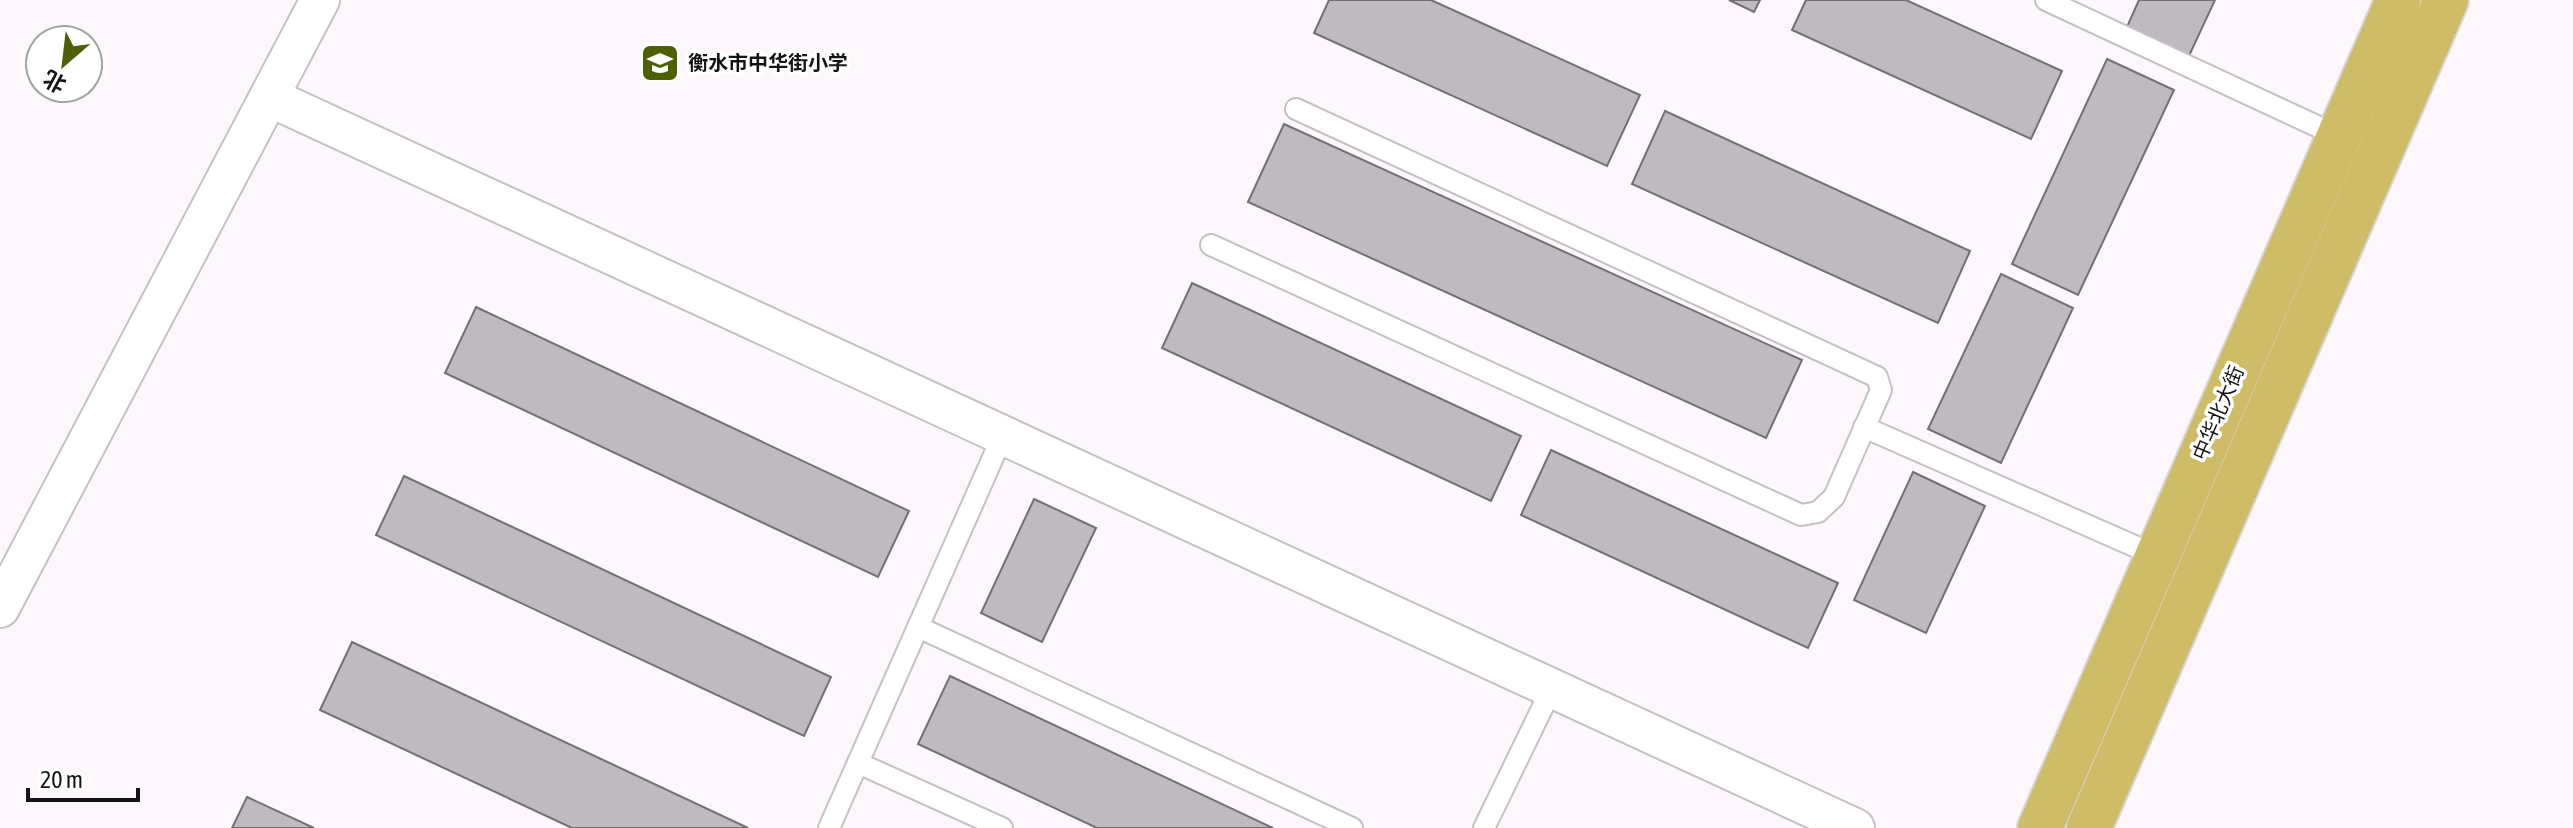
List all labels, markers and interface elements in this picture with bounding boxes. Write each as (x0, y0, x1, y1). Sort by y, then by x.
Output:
north arrow (24, 24, 104, 104)
school or university icon: 衡水市中华街小学 (639, 42, 681, 84)
place label: 衡水市中华街小学 (688, 51, 848, 74)
text: 北 (39, 65, 70, 98)
street label: 中华北大街 (2187, 362, 2248, 463)
scale bar (28, 752, 138, 802)
text: 20 m (40, 766, 83, 793)

